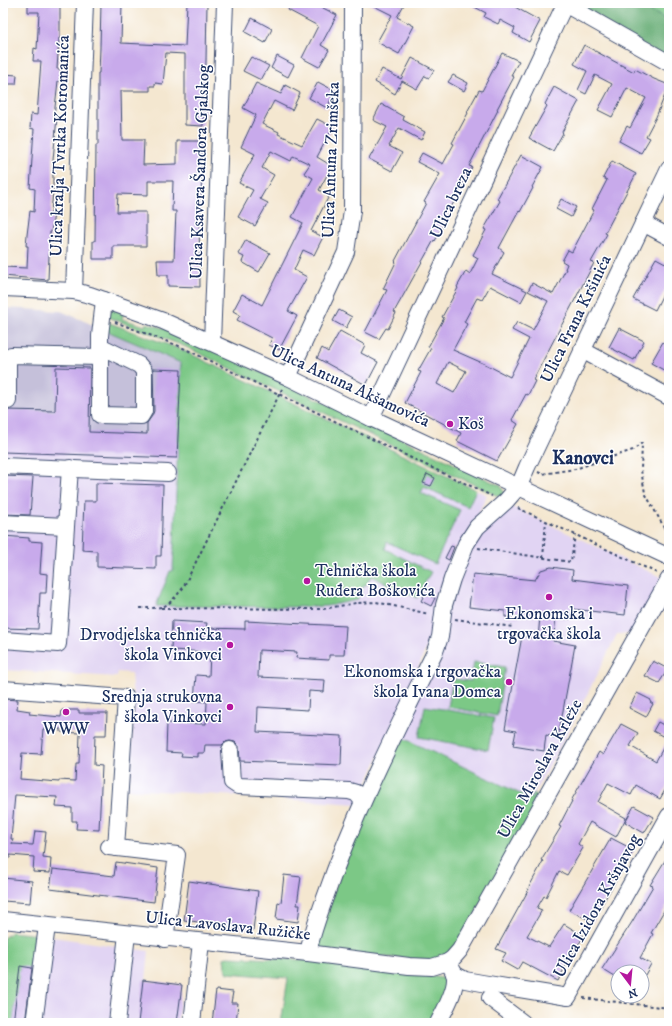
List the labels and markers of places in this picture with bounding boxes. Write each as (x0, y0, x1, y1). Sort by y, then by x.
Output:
place label: Koš (458, 413, 484, 435)
marker: Koš (445, 419, 455, 429)
place label: Tehnička škola Ruđera Boškovića (315, 560, 436, 602)
marker: Tehnička škola Ruđera Boškovića (302, 576, 312, 586)
marker: Ekonomska i trgovačka škola (544, 592, 554, 602)
place label: Ekonomska i trgovačka škola (497, 603, 602, 645)
place label: Drvodjelska tehnička škola Vinkovci (80, 624, 223, 666)
marker: Drvodjelska tehnička škola Vinkovci (225, 640, 235, 650)
place label: Ekonomska i trgovačka škola Ivana Domca (344, 661, 502, 703)
marker: Ekonomska i trgovačka škola Ivana Domca (504, 677, 514, 687)
place label: Srednja strukovna škola Vinkovci (102, 686, 223, 728)
marker: Srednja strukovna škola Vinkovci (225, 702, 235, 712)
marker: WWW (61, 707, 71, 717)
place label: WWW (42, 718, 90, 740)

